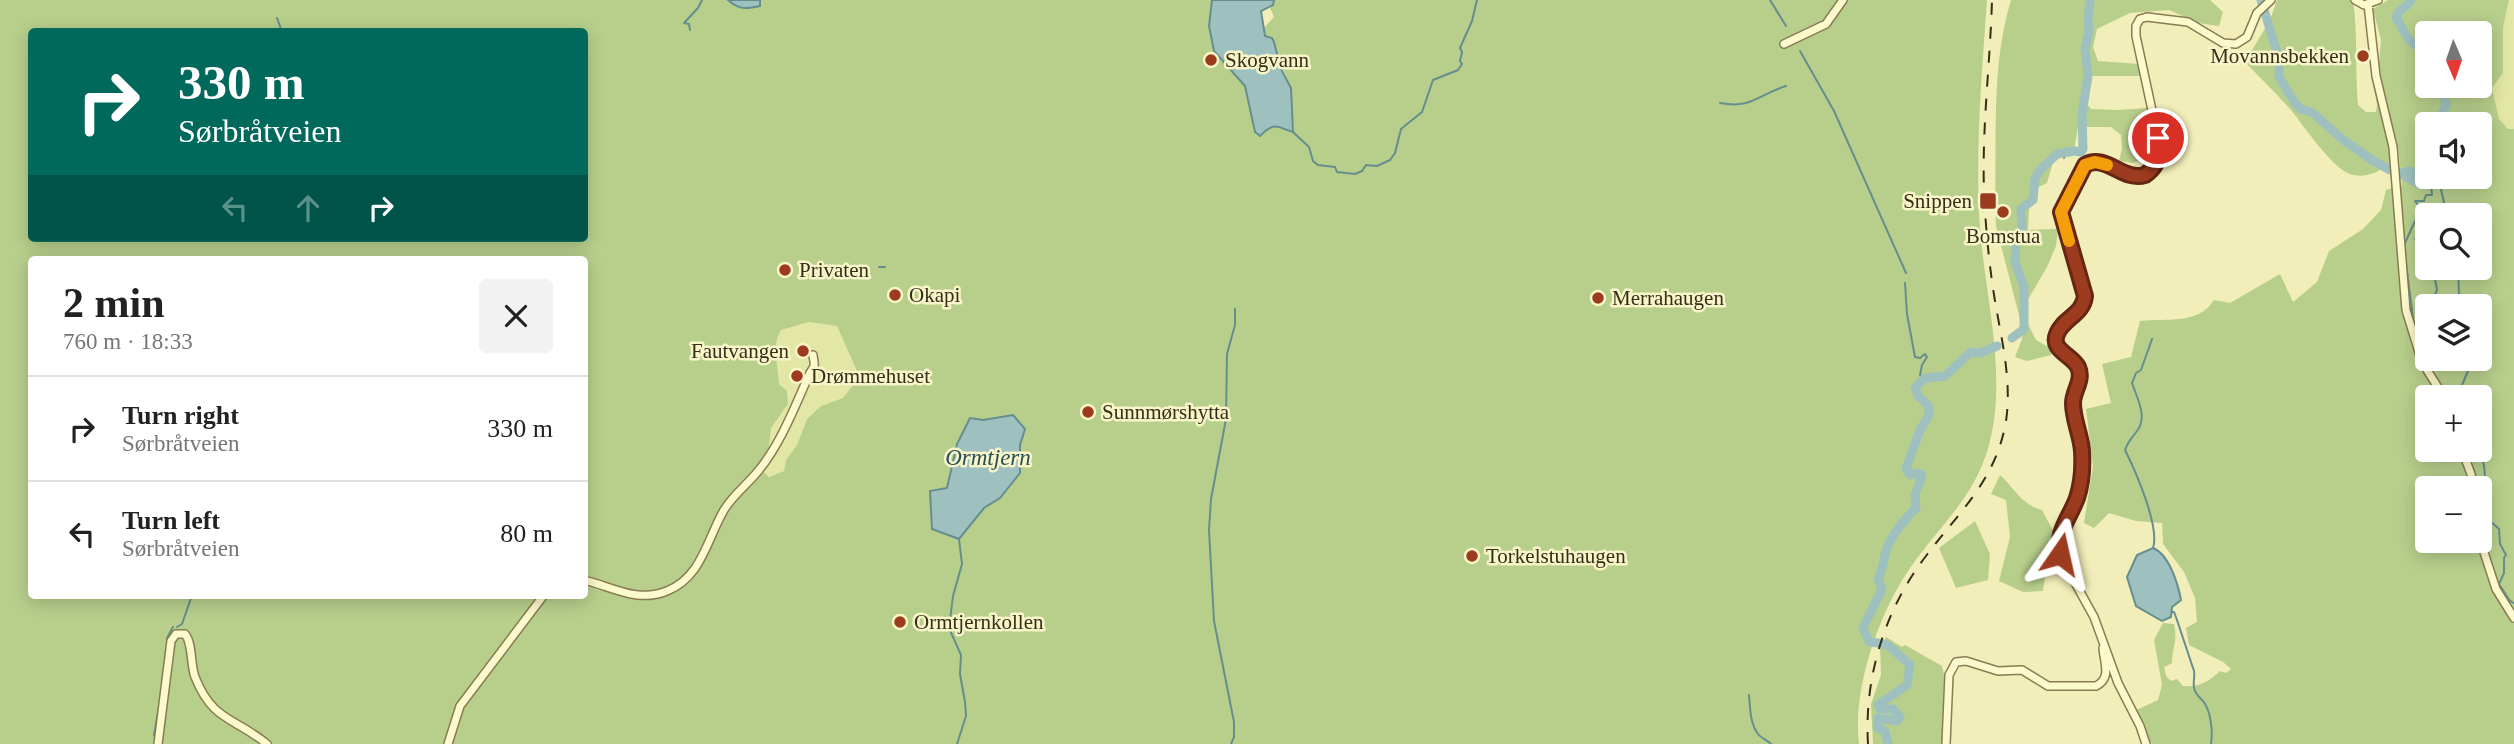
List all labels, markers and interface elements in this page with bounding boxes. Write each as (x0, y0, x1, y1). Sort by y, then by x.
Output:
north arrow (2415, 21, 2492, 98)
map controls (2415, 21, 2492, 553)
place label: Movannsbekken (2210, 44, 2349, 68)
place label: Skogvann (1225, 48, 1310, 72)
marker: Movannsbekken (2355, 48, 2371, 64)
marker: Skogvann (1203, 52, 1219, 68)
text: 330 m (178, 55, 305, 110)
icon: right (63, 56, 154, 147)
pin (2128, 108, 2188, 168)
button: sound (2415, 112, 2492, 189)
text: Sørbråtveien (178, 113, 342, 149)
icon: arrive (2139, 119, 2177, 157)
icon: left (216, 189, 254, 227)
icon: ahead (289, 189, 327, 227)
icon: right (362, 189, 400, 227)
place label: Snippen (1903, 189, 1972, 213)
marker: Snippen (1978, 191, 1998, 211)
button: search (2415, 203, 2492, 280)
marker: Bomstua (1995, 204, 2011, 220)
place label: Bomstua (1966, 224, 2041, 248)
place label: Privaten (799, 258, 869, 282)
marker: Privaten (777, 262, 793, 278)
button: close (479, 279, 553, 353)
text: 2 min (63, 280, 165, 326)
place label: Okapi (909, 283, 960, 307)
place label: Merrahaugen (1612, 286, 1724, 310)
marker: Okapi (887, 287, 903, 303)
marker: Merrahaugen (1590, 290, 1606, 306)
button: layers (2415, 294, 2492, 371)
text: 760 m · 18:33 (63, 329, 193, 354)
place label: Fautvangen (691, 339, 789, 363)
marker: Fautvangen (795, 343, 811, 359)
place label: Drømmehuset (811, 364, 930, 388)
marker: Drømmehuset (789, 368, 805, 384)
button: + (2415, 385, 2492, 462)
place label: Sunnmørshytta (1102, 400, 1230, 424)
text: Turn right (122, 401, 239, 430)
marker: Sunnmørshytta (1080, 404, 1096, 420)
icon: right (63, 410, 101, 448)
text: 330 m (487, 414, 553, 443)
text: Sørbråtveien (122, 431, 240, 456)
water label: Ormtjern (945, 445, 1031, 470)
button: − (2415, 476, 2492, 553)
text: Turn left (122, 506, 220, 535)
icon: left (63, 515, 101, 553)
position arrow (2023, 517, 2097, 591)
text: 80 m (500, 519, 553, 548)
text: Sørbråtveien (122, 536, 240, 561)
place label: Torkelstuhaugen (1486, 544, 1626, 568)
marker: Torkelstuhaugen (1464, 548, 1480, 564)
place label: Ormtjernkollen (914, 610, 1044, 634)
marker: Ormtjernkollen (892, 614, 908, 630)

